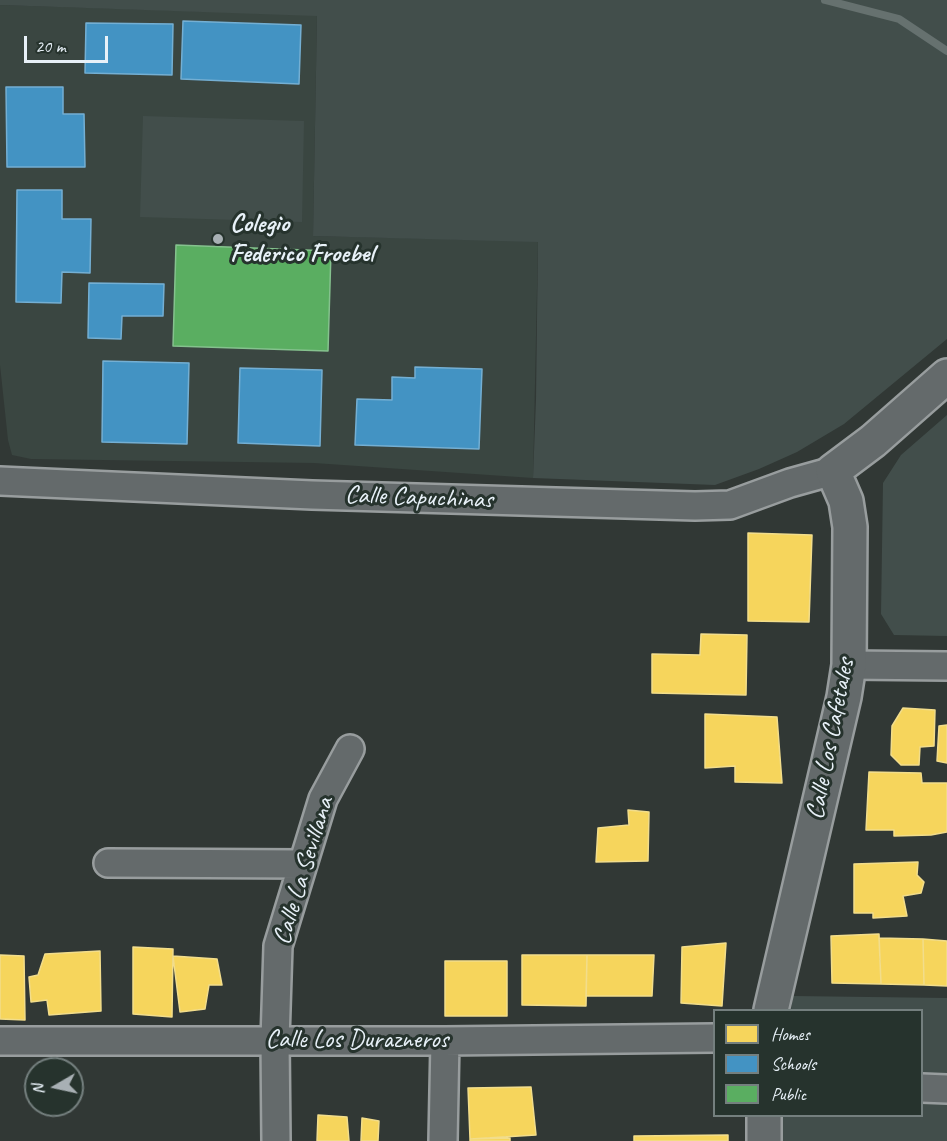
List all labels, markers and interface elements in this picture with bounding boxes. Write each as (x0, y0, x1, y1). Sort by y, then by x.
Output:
scale bar (27, 24, 111, 62)
text: 20 m (35, 35, 66, 57)
place label: Colegio Federico Froebel (230, 208, 374, 270)
marker: Colegio Federico Froebel (211, 232, 225, 246)
street label: Calle Capuchinas (345, 480, 493, 516)
street label: Calle Los Cafetales (800, 656, 862, 822)
street label: Calle La Sevillana (267, 794, 341, 948)
legend (713, 1009, 923, 1117)
text: Homes (771, 1023, 810, 1045)
street label: Calle Los Durazneros (266, 1024, 448, 1056)
text: Schools (771, 1053, 816, 1075)
north arrow (24, 1057, 84, 1117)
text: N (28, 1083, 49, 1096)
text: Public (771, 1083, 806, 1105)

